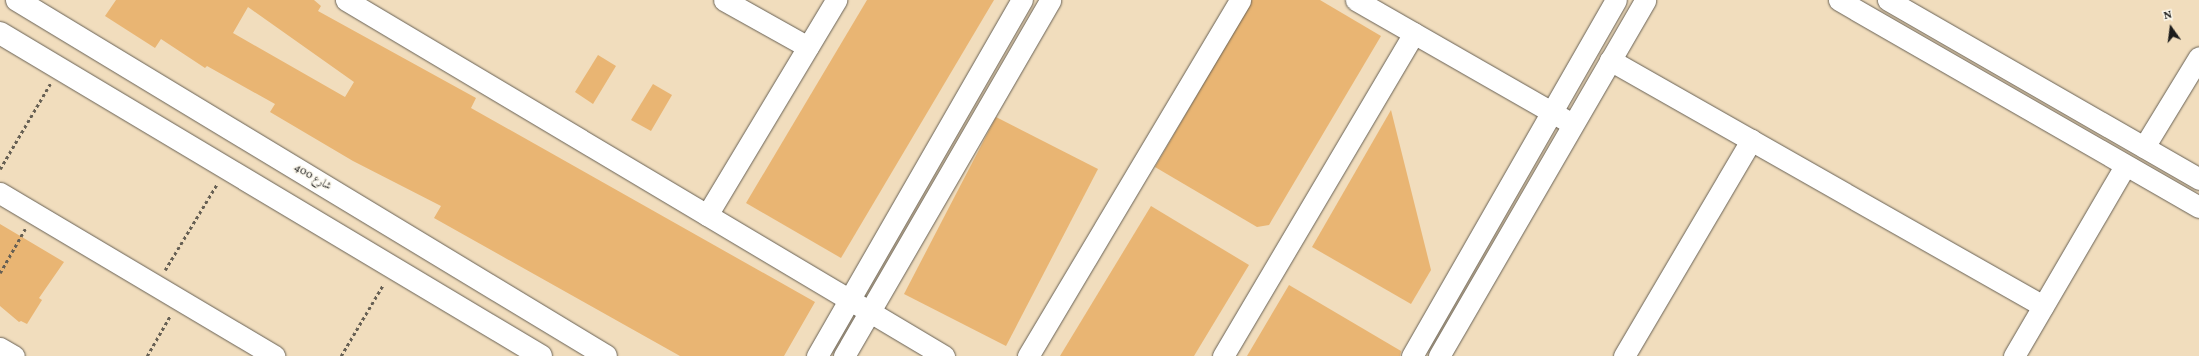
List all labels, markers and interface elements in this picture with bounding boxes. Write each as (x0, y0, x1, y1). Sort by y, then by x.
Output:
north arrow (2151, 8, 2191, 48)
text: N (2162, 8, 2174, 24)
street label: شارع 400 (291, 162, 333, 194)

